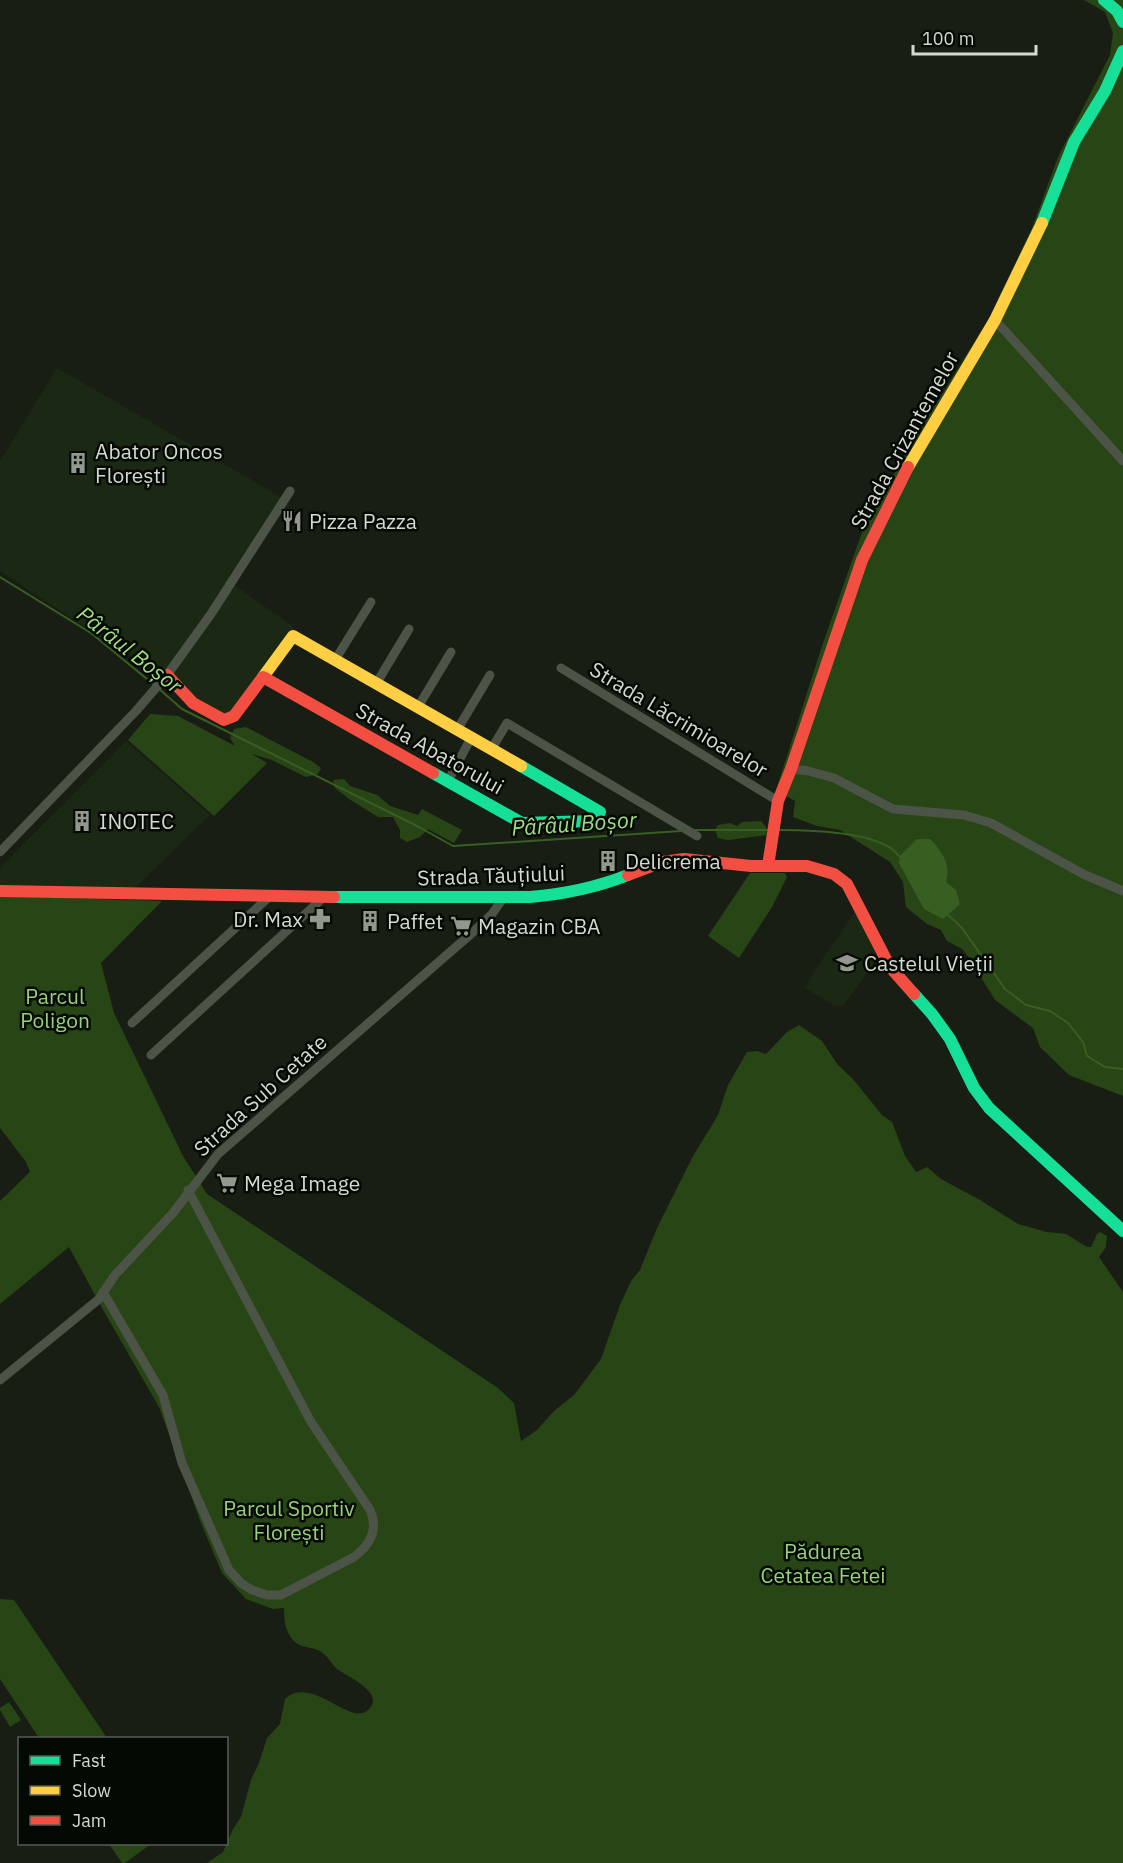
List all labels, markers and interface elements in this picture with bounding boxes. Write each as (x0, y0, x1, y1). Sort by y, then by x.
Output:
scale bar (913, 18, 1036, 56)
text: 100 m (922, 27, 974, 50)
street label: Strada Crizantemelor (843, 346, 965, 534)
place label: Abator Oncos Florești (95, 437, 223, 489)
building icon: Abator Oncos Florești (66, 451, 90, 475)
place label: Pizza Pazza (309, 507, 417, 535)
restaurant icon: Pizza Pazza (280, 509, 304, 533)
water label: Pârâul Boșor (72, 599, 189, 700)
street label: Strada Lăcrimioarelor (585, 655, 773, 783)
street label: Strada Abatorului (351, 696, 509, 800)
water label: Pârâul Boșor (510, 804, 639, 842)
place label: INOTEC (99, 807, 174, 835)
building icon: INOTEC (70, 809, 94, 833)
place label: Delicrema (625, 847, 721, 875)
building icon: Delicrema (596, 849, 620, 873)
street label: Strada Tăuțiului (417, 858, 565, 892)
place label: Dr. Max (233, 905, 303, 933)
pharmacy icon: Dr. Max (308, 907, 332, 931)
place label: Paffet (387, 907, 443, 935)
building icon: Paffet (358, 909, 382, 933)
place label: Magazin CBA (478, 912, 600, 940)
supermarket icon: Magazin CBA (449, 914, 473, 938)
place label: Castelul Vieții (864, 949, 993, 977)
school or university icon: Castelul Vieții (835, 951, 859, 975)
park label: Parcul Poligon (20, 982, 90, 1034)
street label: Strada Sub Cetate (187, 1028, 333, 1162)
place label: Mega Image (244, 1169, 360, 1197)
supermarket icon: Mega Image (215, 1171, 239, 1195)
park label: Parcul Sportiv Florești (223, 1494, 355, 1546)
park label: Pădurea Cetatea Fetei (761, 1537, 885, 1589)
legend (18, 1737, 228, 1845)
text: Fast (72, 1749, 106, 1772)
text: Slow (72, 1779, 111, 1802)
text: Jam (72, 1809, 107, 1832)

